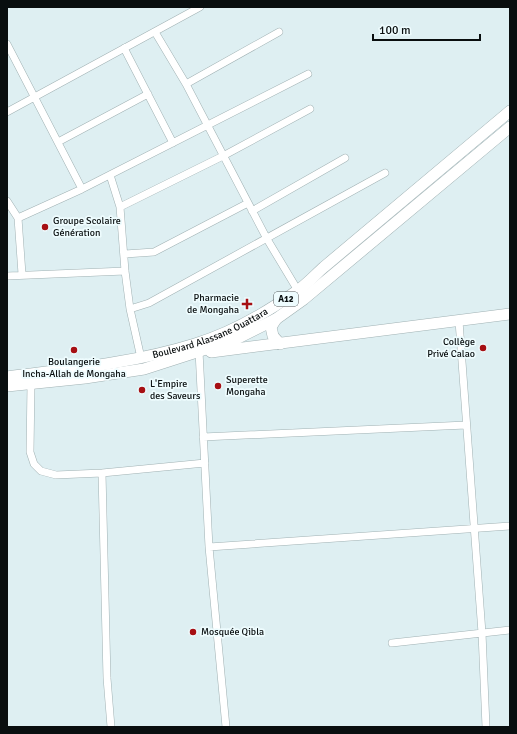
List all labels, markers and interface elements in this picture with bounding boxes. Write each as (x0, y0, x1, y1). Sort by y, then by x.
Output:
scale bar (373, 16, 480, 42)
text: 100 m (379, 23, 411, 38)
place label: Groupe Scolaire Génération (53, 215, 121, 239)
marker: Groupe Scolaire Génération (40, 222, 50, 232)
place label: Pharmacie de Mongaha (187, 292, 239, 316)
road number: A12 (274, 292, 298, 306)
marker: Pharmacie de Mongaha (242, 299, 252, 309)
street label: Boulevard Alassane Ouattara (151, 305, 270, 361)
place label: Collège Privé Calao (427, 336, 475, 360)
marker: Collège Privé Calao (478, 343, 488, 353)
marker: Boulangerie Incha-Allah de Mongaha (69, 345, 79, 355)
place label: Boulangerie Incha-Allah de Mongaha (22, 356, 126, 380)
place label: Superette Mongaha (226, 374, 268, 398)
place label: L'Empire des Saveurs (150, 378, 201, 402)
marker: Superette Mongaha (213, 381, 223, 391)
marker: L'Empire des Saveurs (137, 385, 147, 395)
place label: Mosquée Qibla (201, 626, 264, 638)
marker: Mosquée Qibla (188, 627, 198, 637)

